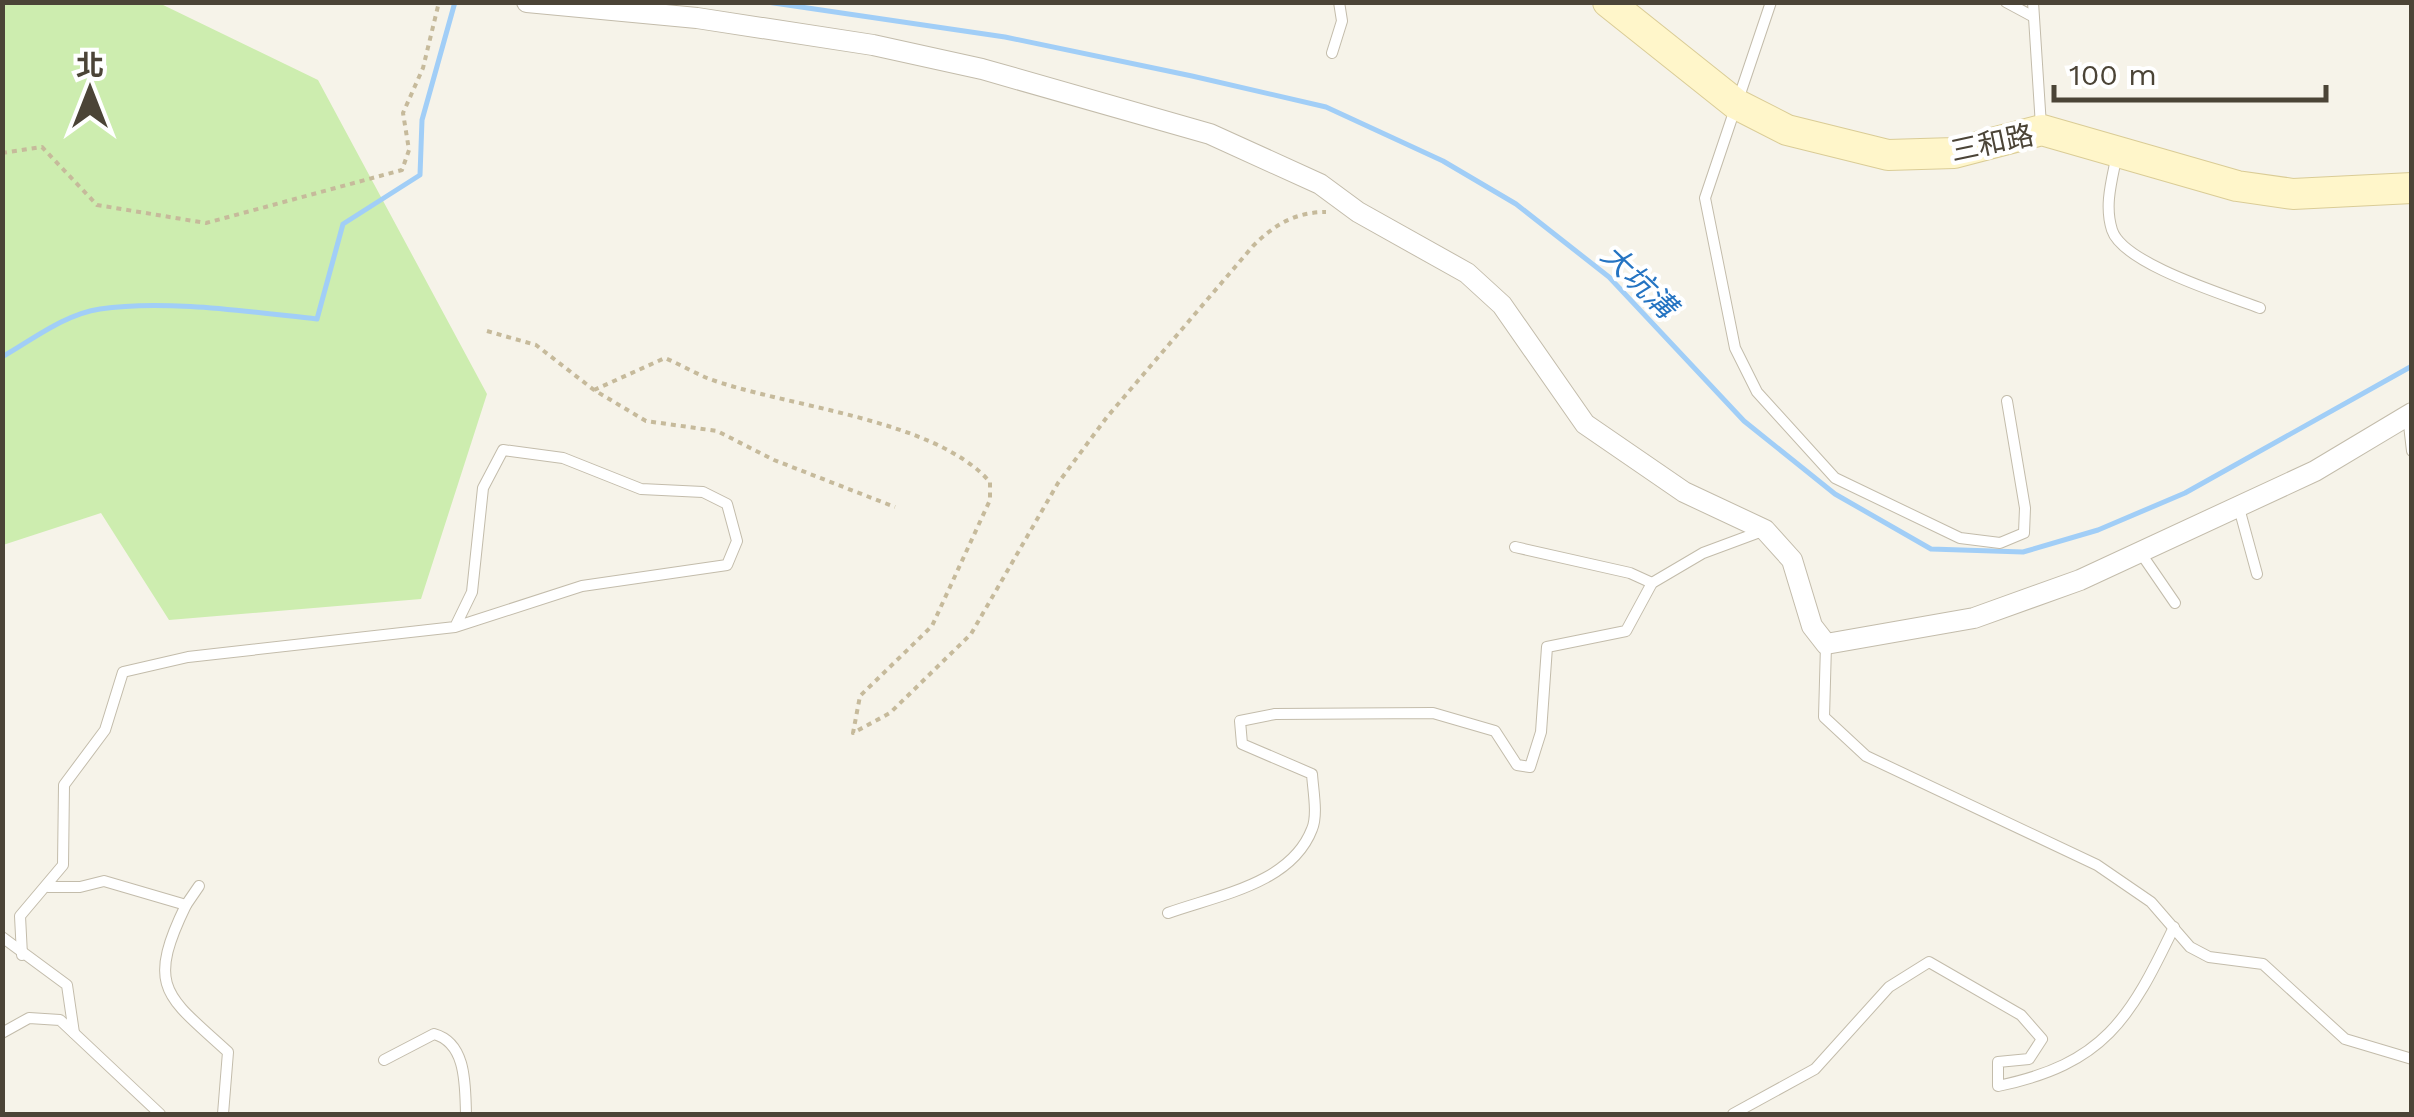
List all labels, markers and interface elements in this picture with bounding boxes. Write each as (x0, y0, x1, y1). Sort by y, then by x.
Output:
north arrow (40, 40, 140, 140)
scale bar (2054, 40, 2326, 102)
text: 北 (76, 49, 104, 82)
text: 100 m (2069, 57, 2157, 92)
street label: 三和路 (1947, 118, 2037, 168)
water label: 大坑溝 (1594, 237, 1686, 328)

